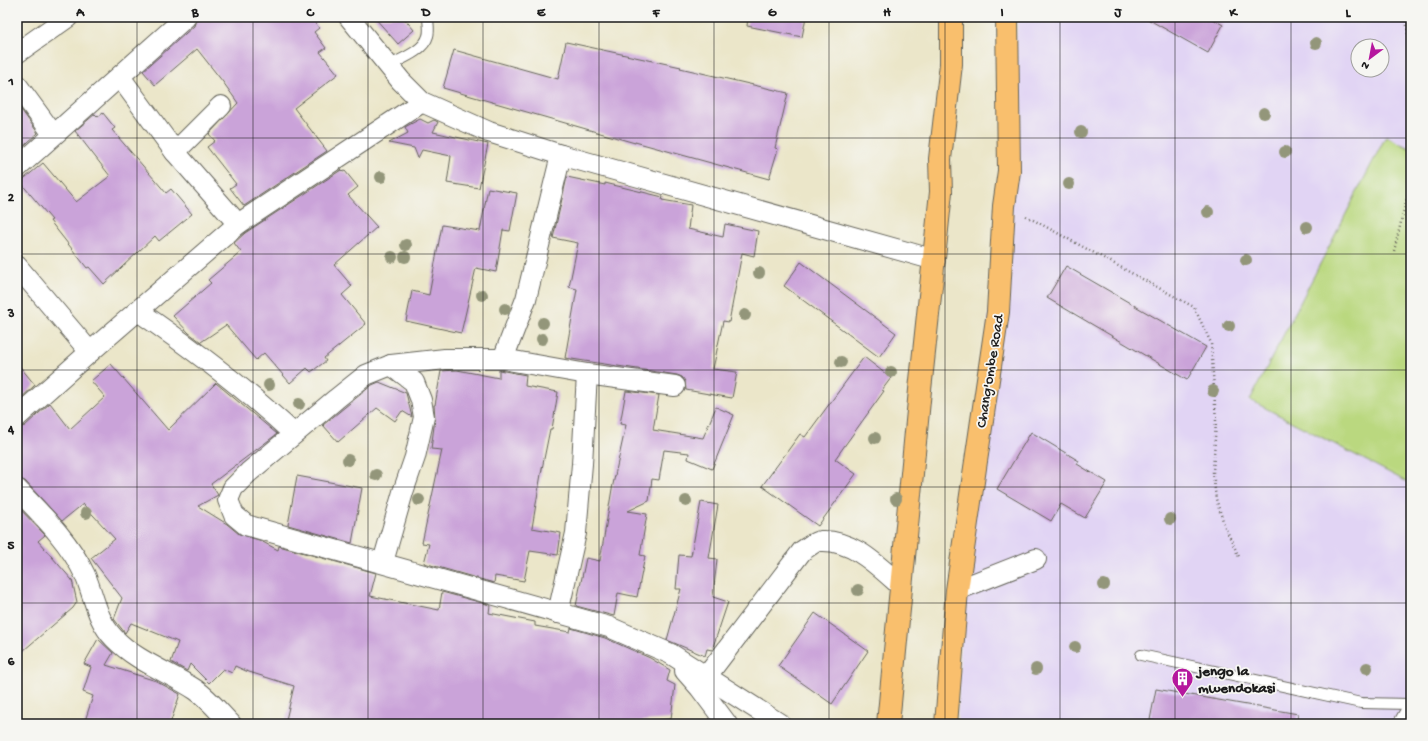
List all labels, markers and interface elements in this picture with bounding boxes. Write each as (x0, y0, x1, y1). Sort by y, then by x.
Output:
text: A (75, 6, 85, 21)
text: B (191, 6, 200, 21)
text: C (305, 6, 315, 21)
text: D (421, 6, 431, 21)
text: E (537, 6, 546, 21)
text: F (652, 6, 661, 21)
text: G (768, 6, 777, 21)
text: H (883, 6, 891, 21)
text: I (1000, 6, 1004, 21)
text: J (1114, 6, 1123, 21)
text: K (1228, 6, 1238, 21)
text: L (1346, 6, 1352, 21)
north arrow (1350, 38, 1390, 78)
text: N (1360, 58, 1372, 72)
text: 1 (7, 75, 14, 90)
text: 2 (8, 191, 15, 206)
text: 3 (7, 307, 15, 322)
street label: Chang'ombe Road (973, 312, 1009, 429)
text: 4 (7, 423, 15, 438)
text: 5 (8, 539, 15, 554)
text: 6 (8, 655, 15, 670)
place label: jengo la mwendokasi (1195, 663, 1276, 698)
building icon: jengo la mwendokasi (1170, 666, 1196, 699)

